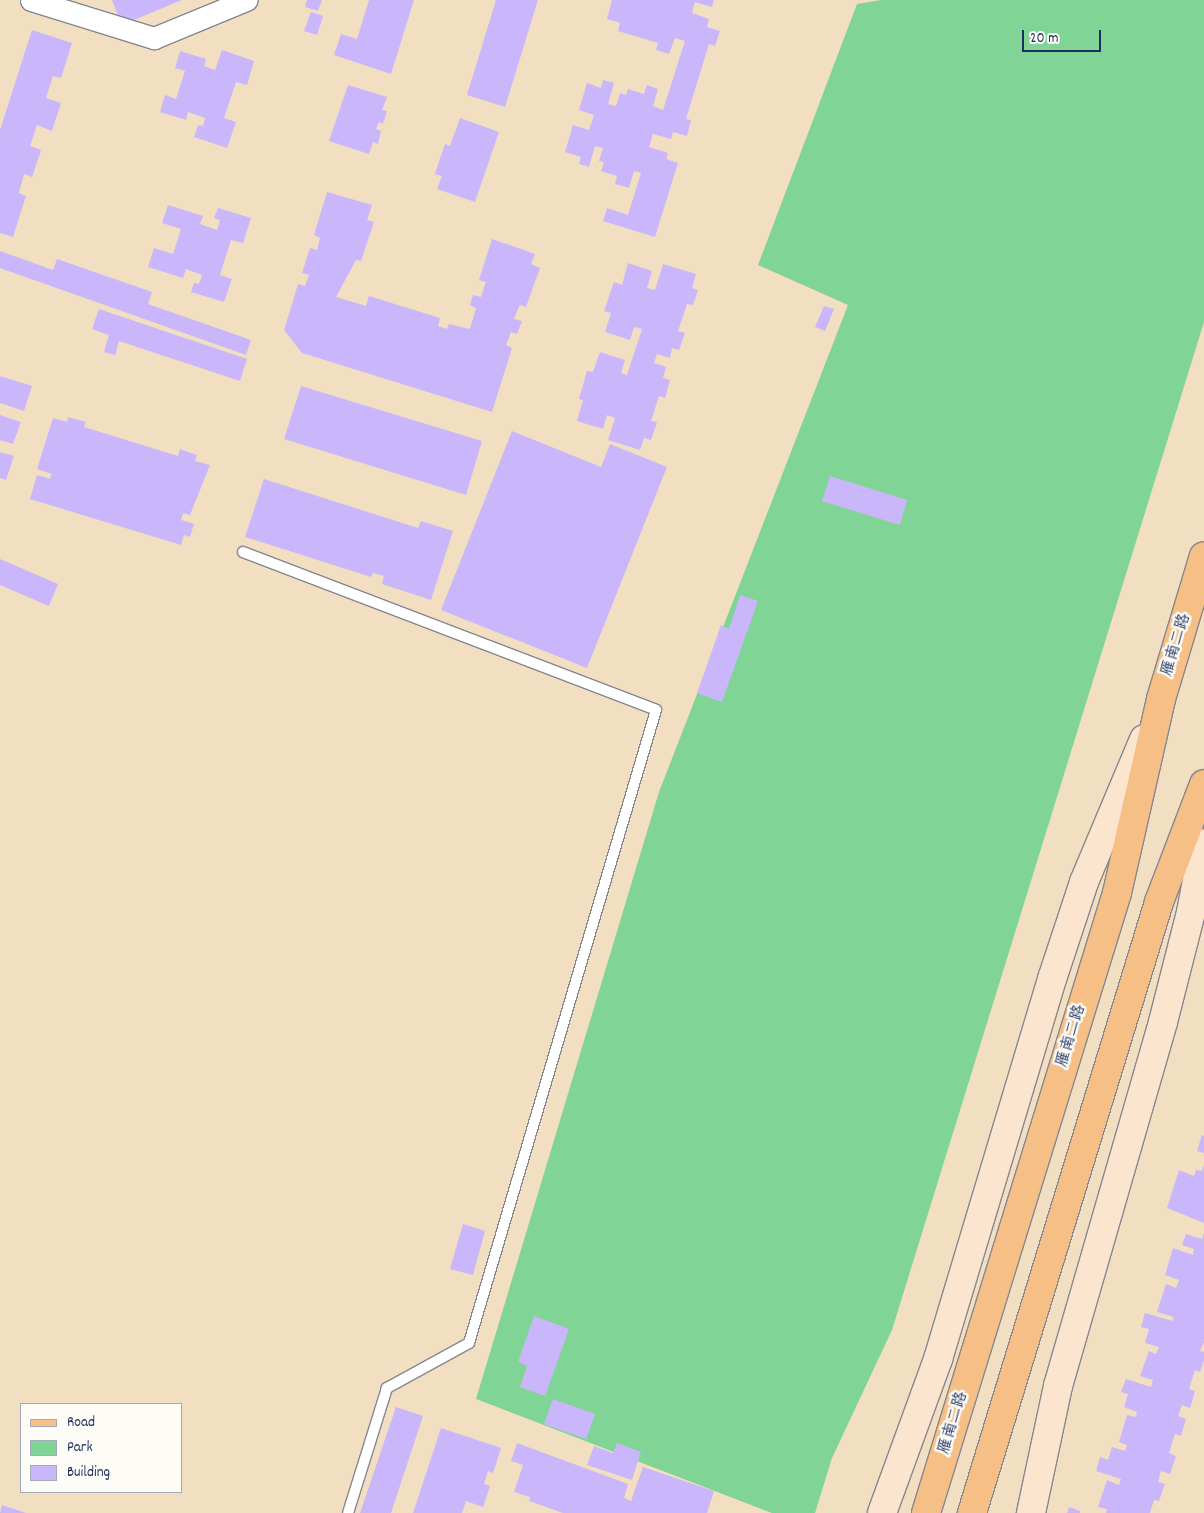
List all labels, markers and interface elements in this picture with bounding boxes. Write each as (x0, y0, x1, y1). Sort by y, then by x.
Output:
scale bar (1024, 20, 1103, 52)
text: 20 m (1030, 28, 1058, 50)
street label: 雁南二路 (1158, 612, 1196, 678)
street label: 雁南二路 (1053, 1003, 1091, 1069)
street label: 雁南二路 (935, 1390, 973, 1456)
legend (20, 1403, 182, 1493)
text: Road (67, 1412, 95, 1434)
text: Park (67, 1437, 93, 1459)
text: Building (67, 1462, 110, 1484)

